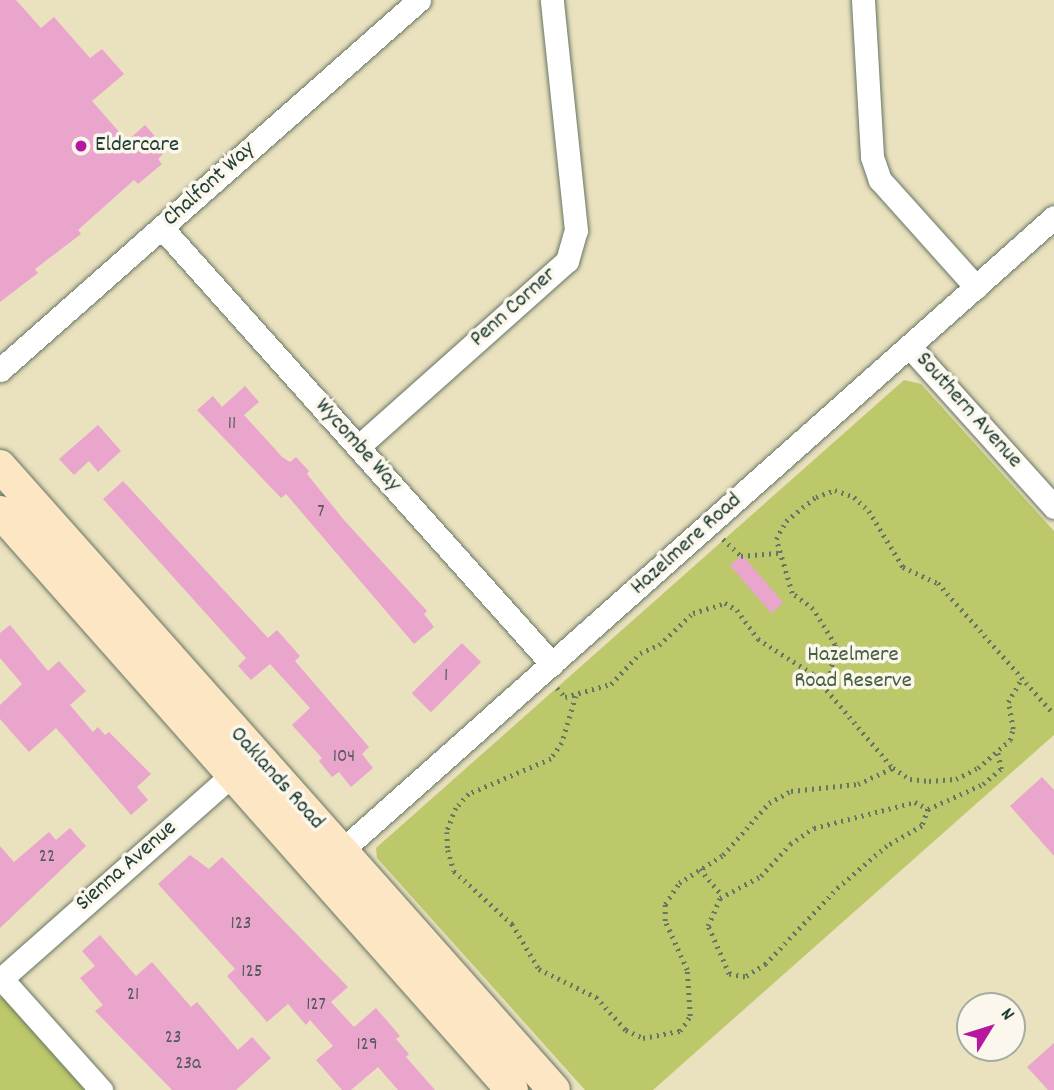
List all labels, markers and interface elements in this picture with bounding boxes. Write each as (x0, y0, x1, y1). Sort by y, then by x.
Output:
place label: Eldercare (95, 132, 179, 160)
street label: Chalfont Way (158, 137, 262, 233)
marker: Eldercare (73, 138, 89, 154)
street label: Penn Corner (465, 262, 563, 354)
street label: Southern Avenue (909, 347, 1027, 475)
street label: Wycombe Way (308, 393, 406, 499)
house number: 11 (228, 414, 236, 436)
street label: Hazelmere Road (626, 488, 748, 602)
house number: 7 (317, 502, 325, 524)
park label: Hazelmere Road Reserve (794, 642, 912, 696)
house number: 1 (444, 666, 448, 688)
street label: Oaklands Road (223, 722, 329, 836)
house number: 104 (333, 747, 355, 769)
street label: Sienna Avenue (71, 816, 183, 918)
house number: 22 (39, 847, 55, 869)
house number: 123 (231, 914, 251, 936)
house number: 125 (241, 962, 263, 984)
house number: 21 (127, 985, 139, 1007)
north arrow (956, 992, 1026, 1062)
house number: 127 (306, 995, 326, 1017)
text: N (993, 1003, 1020, 1027)
house number: 23 (165, 1028, 181, 1050)
house number: 129 (356, 1035, 378, 1057)
house number: 23a (175, 1054, 201, 1076)

